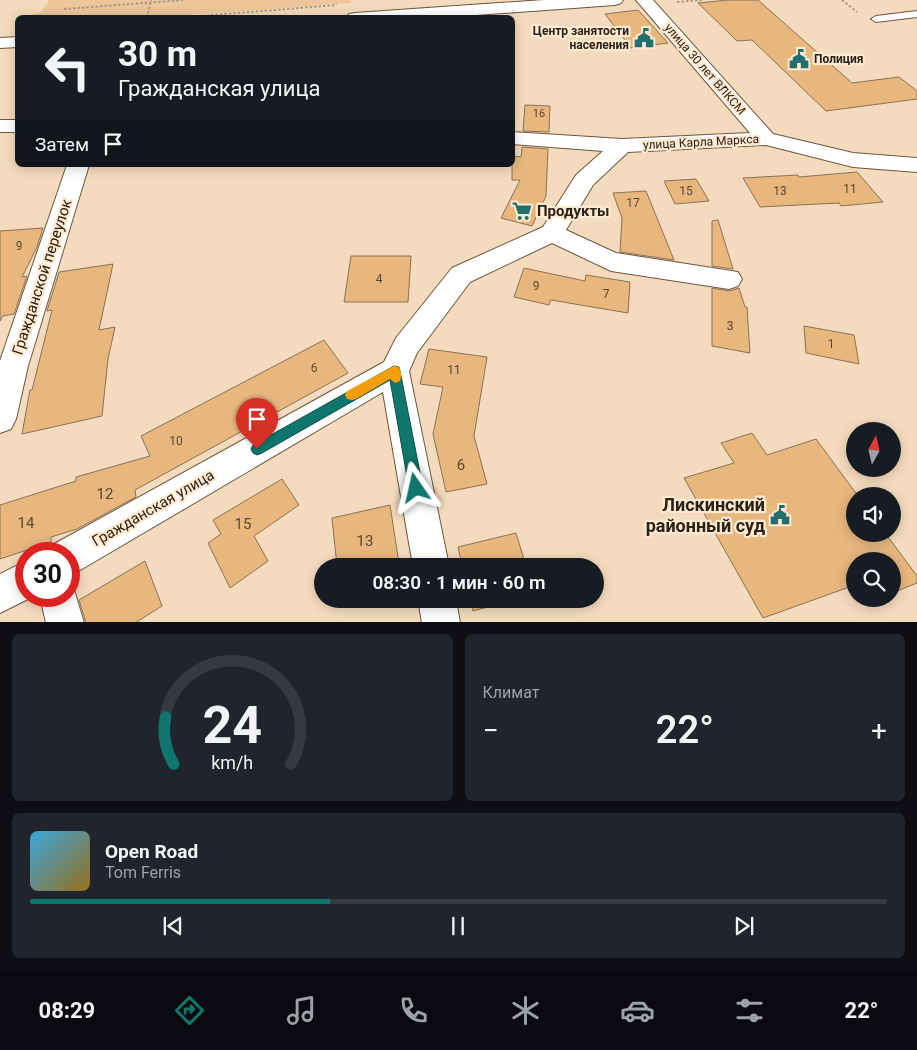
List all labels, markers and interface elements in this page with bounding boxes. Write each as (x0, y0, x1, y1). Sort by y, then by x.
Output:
street label: улица 30 лет ВЛКСМ (662, 21, 748, 117)
place label: Центр занятости населения (533, 24, 629, 52)
public building icon: Центр занятости населения (633, 27, 655, 49)
text: 30 m (118, 34, 197, 75)
icon: left (35, 35, 100, 100)
public building icon: Полиция (788, 48, 810, 70)
place label: Полиция (814, 52, 864, 66)
text: Гражданская улица (118, 76, 320, 101)
house number: 16 (533, 107, 545, 120)
icon: arrive (99, 130, 127, 158)
street label: улица Карла Маркса (643, 132, 759, 152)
text: Затем (35, 133, 89, 156)
house number: 11 (843, 182, 857, 196)
house number: 15 (679, 184, 693, 198)
house number: 13 (773, 184, 787, 198)
house number: 17 (626, 196, 640, 210)
street label: Гражданской переулок (8, 197, 76, 357)
supermarket icon: Продукты (511, 200, 533, 222)
place label: Продукты (537, 202, 610, 220)
house number: 9 (16, 239, 22, 253)
house number: 4 (376, 272, 383, 286)
house number: 9 (533, 279, 539, 293)
house number: 7 (603, 287, 610, 301)
house number: 3 (727, 319, 733, 333)
house number: 1 (828, 337, 834, 351)
house number: 6 (311, 361, 318, 375)
house number: 11 (447, 363, 461, 377)
pin (236, 398, 278, 449)
icon: arrive (243, 405, 271, 433)
north arrow (846, 422, 901, 478)
map controls (846, 422, 901, 607)
house number: 10 (169, 434, 183, 448)
house number: 6 (457, 456, 465, 474)
position arrow (389, 461, 441, 513)
street label: Гражданская улица (89, 466, 217, 550)
house number: 12 (97, 485, 113, 503)
button: sound (846, 487, 901, 542)
place label: Лискинский районный суд (646, 494, 766, 536)
public building icon: Лискинский районный суд (769, 504, 791, 526)
house number: 14 (18, 514, 35, 532)
house number: 15 (235, 515, 251, 533)
house number: 13 (357, 532, 373, 550)
speed limit sign: 30 (15, 542, 80, 607)
button: search (846, 552, 901, 607)
text: 08:30 · 1 мин · 60 m (372, 571, 546, 594)
text: Климат (483, 683, 539, 702)
text: 24 (202, 695, 262, 756)
text: 22° (656, 708, 714, 752)
text: − (483, 714, 499, 747)
text: + (871, 714, 887, 747)
text: km/h (211, 752, 253, 773)
text: Open Road (105, 840, 198, 863)
text: Tom Ferris (105, 863, 181, 882)
icon: previous (159, 912, 187, 940)
icon: pause (444, 912, 472, 940)
icon: next (730, 912, 758, 940)
icon: directions (172, 993, 207, 1028)
icon: music (284, 993, 319, 1028)
icon: phone (396, 993, 431, 1028)
icon: climate (508, 993, 543, 1028)
icon: car (620, 993, 655, 1028)
icon: filters (732, 993, 767, 1028)
text: 08:29 (39, 998, 95, 1023)
text: 22° (845, 998, 878, 1023)

